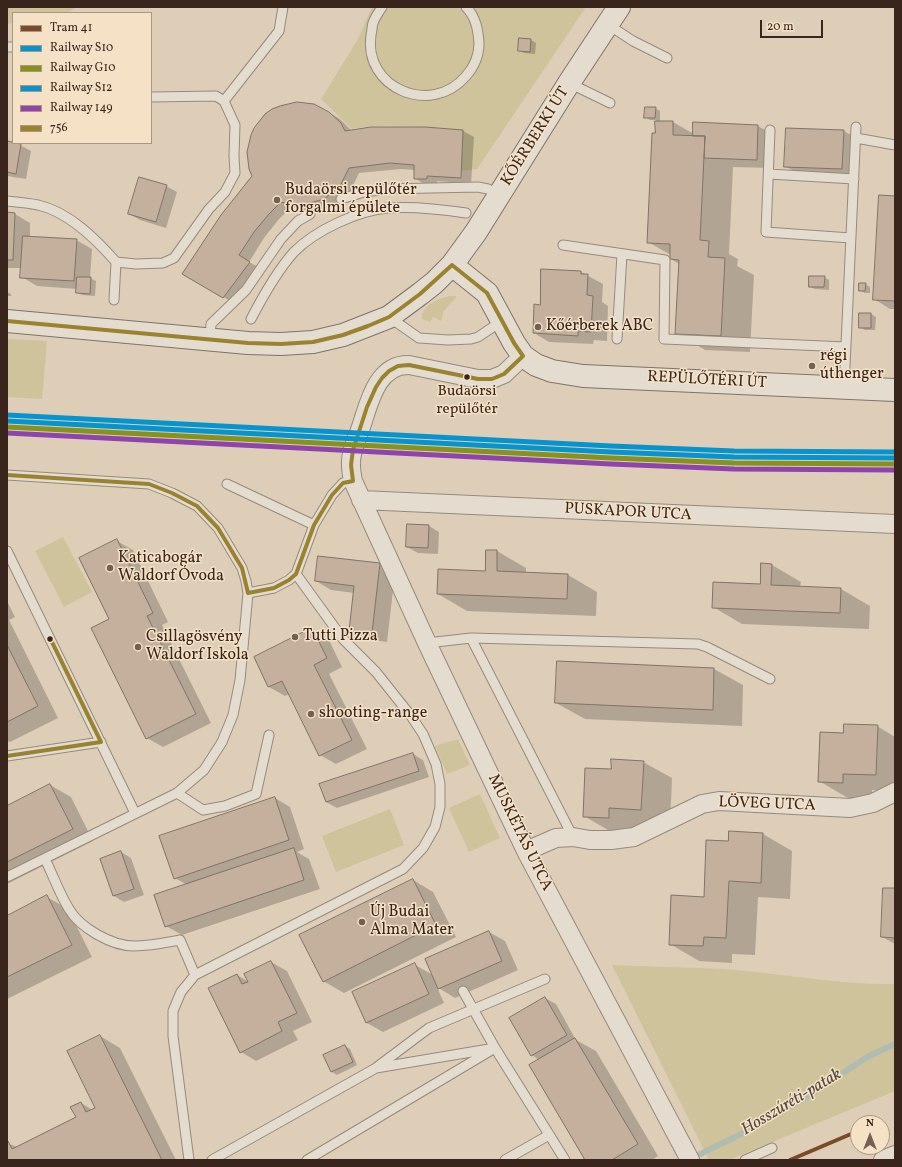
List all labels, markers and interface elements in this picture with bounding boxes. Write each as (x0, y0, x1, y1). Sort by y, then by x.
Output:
legend (12, 12, 152, 144)
scale bar (762, 12, 825, 38)
text: 20 m (767, 19, 794, 35)
text: Tram 41 (50, 20, 92, 36)
text: Railway S10 (50, 40, 113, 56)
text: Railway G10 (50, 60, 115, 76)
text: Railway S12 (50, 80, 113, 96)
street label: KŐÉRBERKI ÚT (498, 84, 574, 190)
text: Railway 149 (50, 100, 113, 116)
text: 756 (50, 120, 68, 136)
place label: Budaörsi repülőtér forgalmi épülete (285, 181, 417, 219)
marker: Budaörsi repülőtér forgalmi épülete (272, 195, 282, 205)
place label: Kőérberek ABC (546, 317, 653, 337)
marker: Kőérberek ABC (533, 322, 543, 332)
place label: régi úthenger (820, 347, 884, 385)
marker: régi úthenger (807, 361, 817, 371)
street label: REPÜLŐTÉRI ÚT (647, 368, 767, 394)
marker: Budaörsi repülőtér (462, 372, 472, 382)
place label: Budaörsi repülőtér (436, 383, 498, 418)
street label: PUSKAPOR UTCA (564, 500, 692, 526)
place label: Katicabogár Waldorf Óvoda (118, 549, 224, 587)
marker: Katicabogár Waldorf Óvoda (105, 563, 115, 573)
place label: Tutti Pizza (303, 627, 378, 647)
place label: Csillagösvény Waldorf Iskola (146, 628, 249, 666)
marker: Tutti Pizza (290, 632, 300, 642)
unlabelled marker (45, 634, 55, 644)
marker: Csillagösvény Waldorf Iskola (133, 642, 143, 652)
place label: shooting-range (319, 704, 427, 724)
marker: shooting-range (306, 709, 316, 719)
street label: MUSKÉTÁS UTCA (482, 771, 556, 895)
street label: LÖVEG UTCA (718, 794, 816, 816)
place label: Új Budai Alma Mater (370, 903, 454, 941)
marker: Új Budai Alma Mater (357, 917, 367, 927)
water label: Hosszúréti-patak (738, 1065, 846, 1141)
north arrow (850, 1115, 890, 1155)
text: N (866, 1116, 874, 1131)

